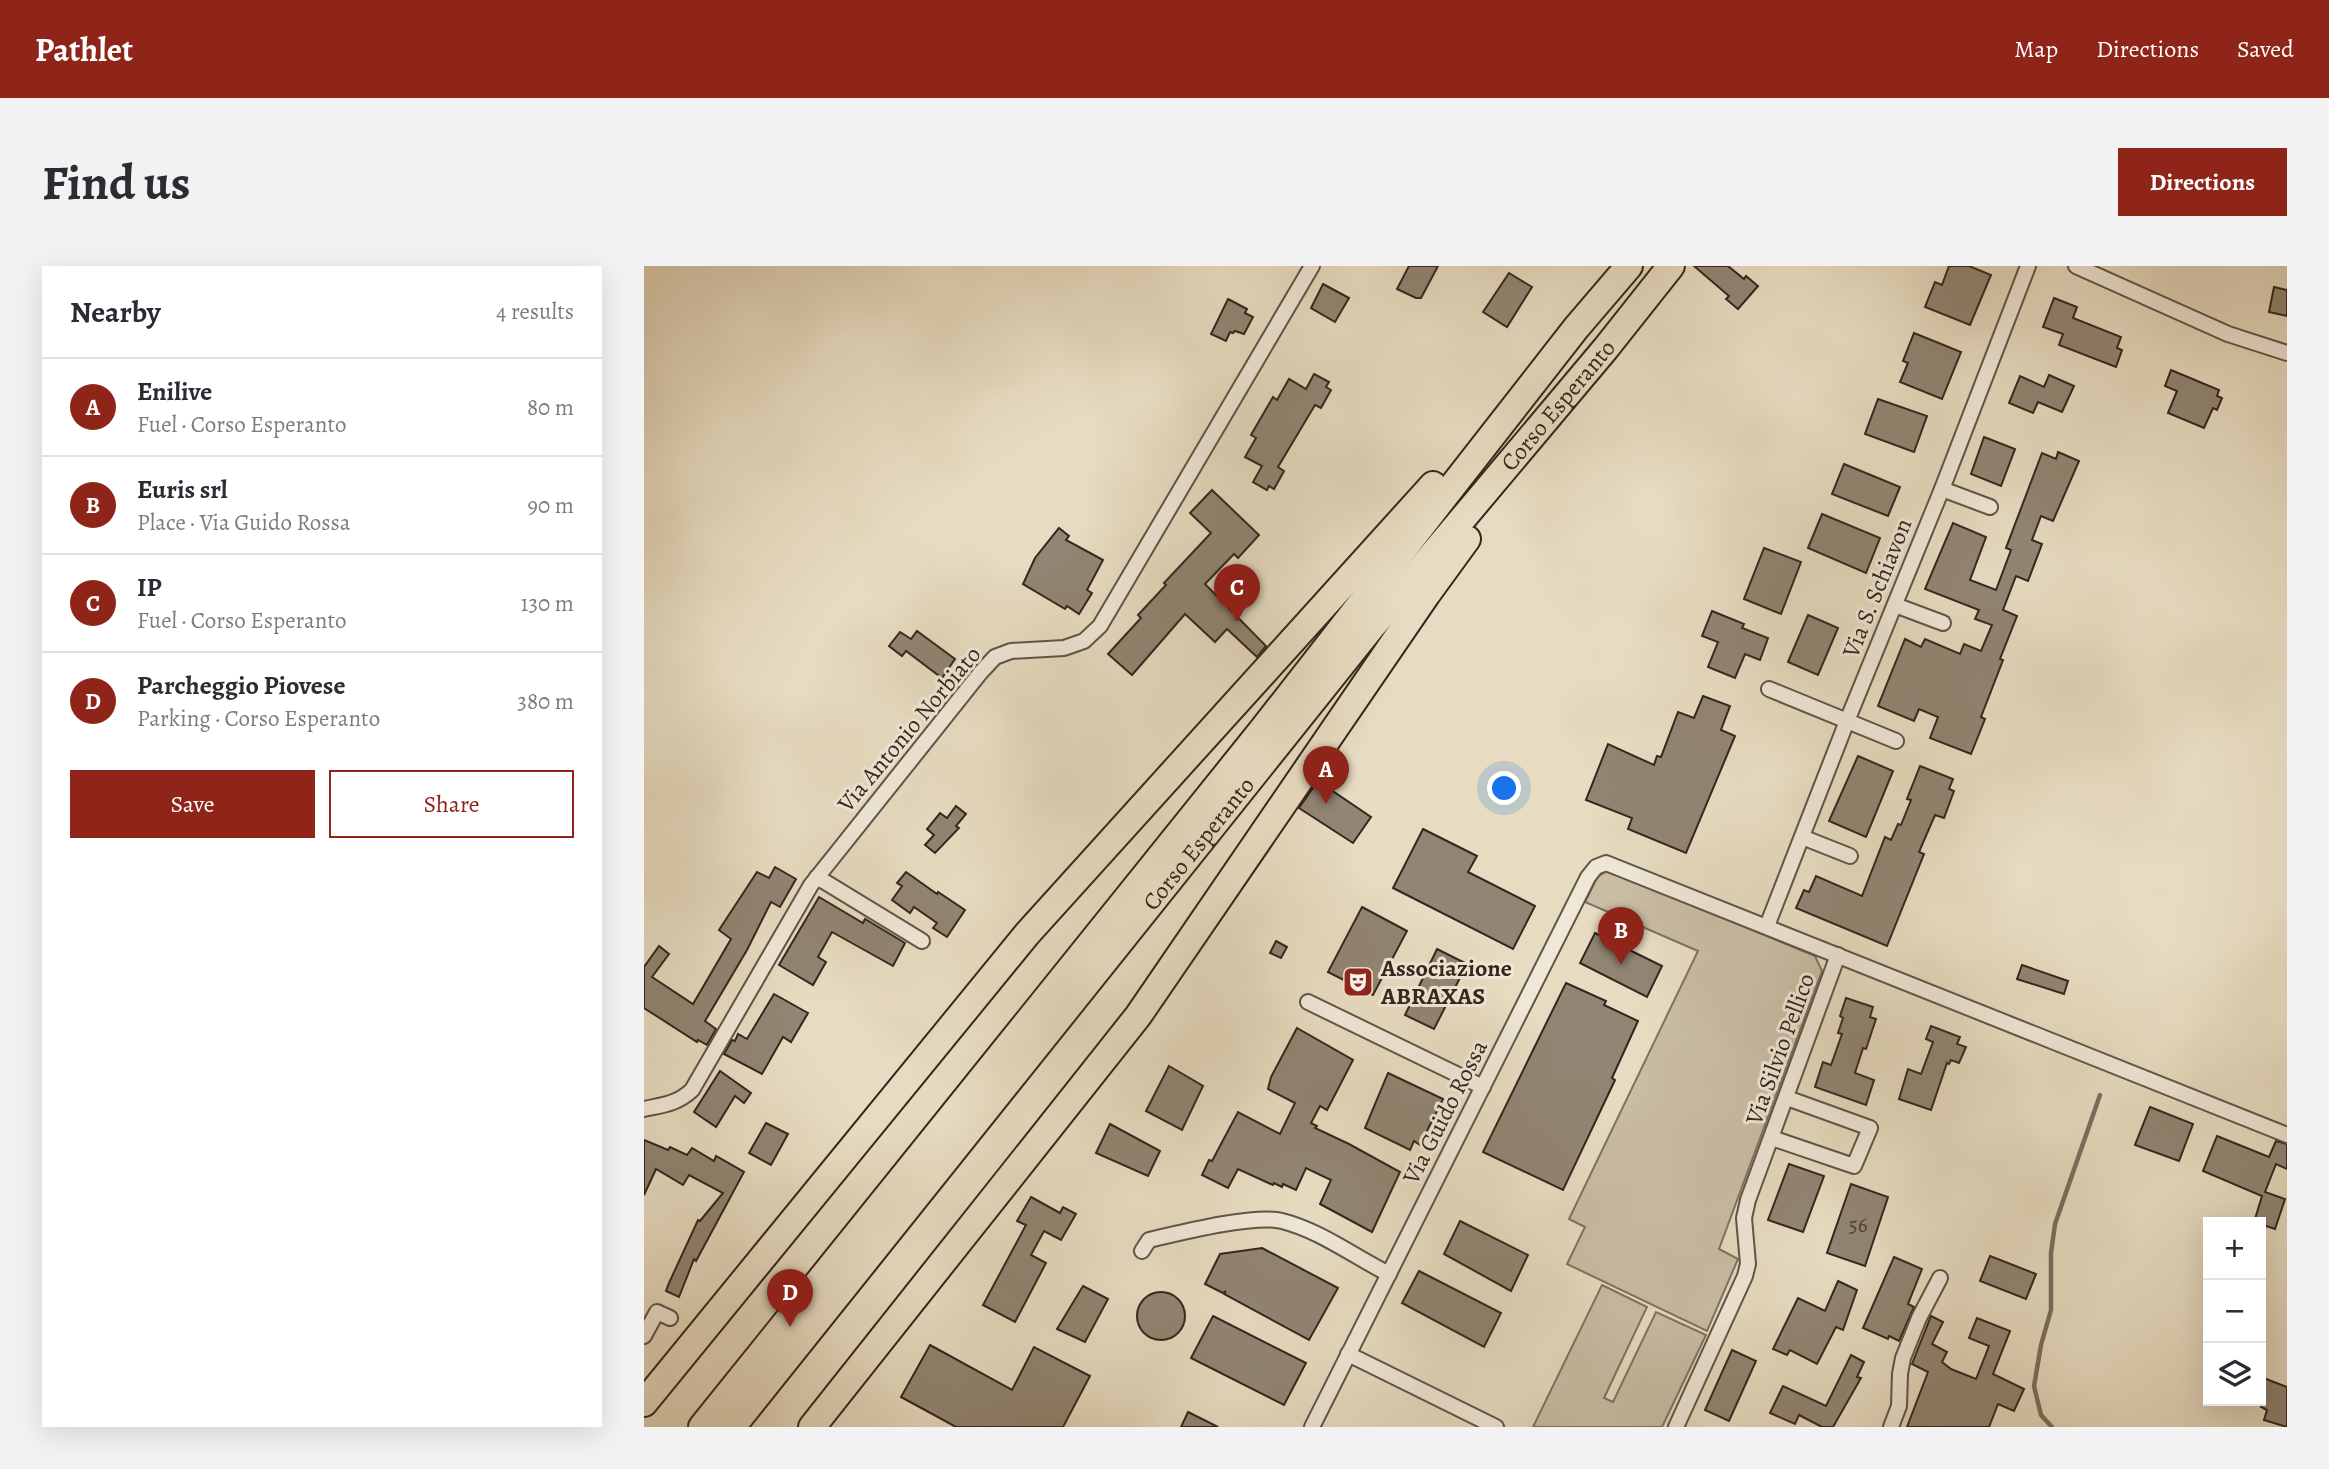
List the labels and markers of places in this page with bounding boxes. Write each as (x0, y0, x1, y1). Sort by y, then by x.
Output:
pin: C (1214, 564, 1260, 622)
pin: A (1303, 746, 1349, 804)
pin: B (1598, 907, 1644, 965)
place label: Associazione ABRAXAS (1380, 952, 1512, 1012)
theatre icon: Associazione ABRAXAS (1341, 965, 1375, 999)
pin: D (767, 1269, 813, 1327)

